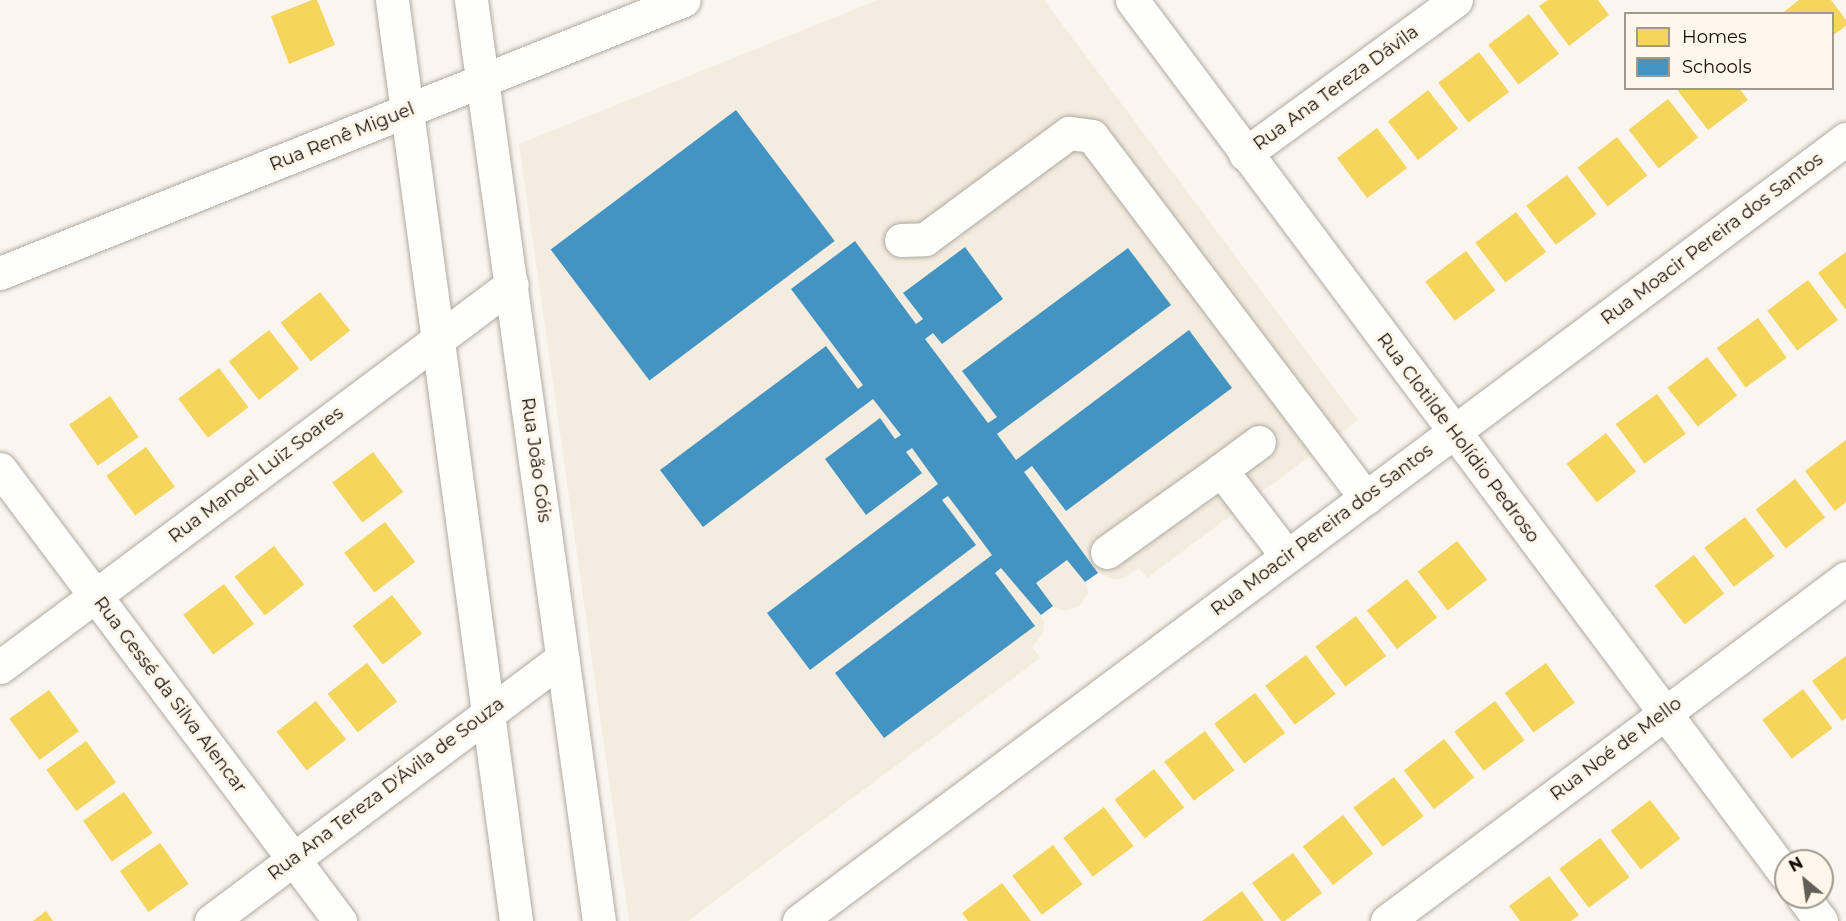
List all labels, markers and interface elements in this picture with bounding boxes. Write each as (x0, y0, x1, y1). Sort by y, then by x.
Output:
legend (1624, 12, 1834, 90)
street label: Rua Ana Tereza Dávila (1249, 21, 1423, 155)
text: Homes (1682, 26, 1747, 48)
text: Schools (1682, 56, 1751, 78)
street label: Rua Renê Miguel (266, 98, 418, 176)
street label: Rua Moacir Pereira dos Santos (1597, 148, 1827, 330)
street label: Rua Clotilde Holídio Pedroso (1372, 329, 1544, 547)
street label: Rua João Góis (517, 396, 555, 524)
street label: Rua Manoel Luiz Soares (164, 402, 348, 548)
street label: Rua Moacir Pereira dos Santos (1207, 439, 1437, 621)
street label: Rua Gessé da Silva Alencar (89, 593, 251, 797)
street label: Rua Ana Tereza D'Ávila de Souza (264, 693, 508, 885)
street label: Rua Noé de Mello (1546, 693, 1686, 805)
north arrow (1774, 849, 1834, 909)
text: N (1786, 853, 1806, 876)

